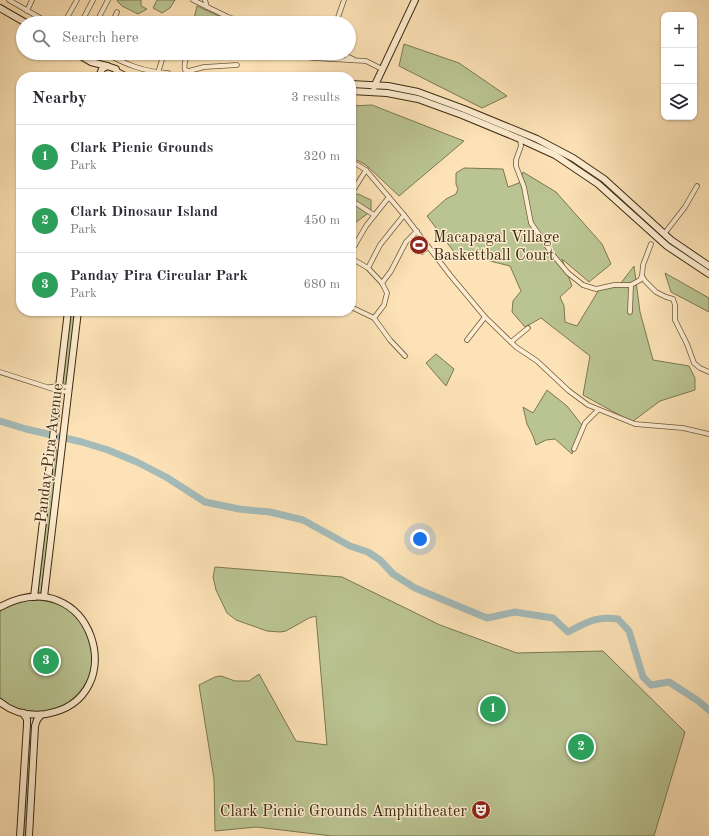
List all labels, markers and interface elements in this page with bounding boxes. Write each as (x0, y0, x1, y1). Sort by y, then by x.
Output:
map controls (661, 12, 697, 120)
button: + (661, 12, 697, 48)
search box (16, 16, 356, 60)
icon: search (30, 27, 52, 49)
text: Search here (62, 31, 139, 46)
button: − (661, 48, 697, 84)
button: layers (661, 84, 697, 120)
text: Nearby (32, 90, 87, 107)
text: 3 results (291, 91, 340, 104)
text: Clark Picnic Grounds (70, 141, 213, 156)
text: 1 (41, 150, 49, 163)
text: 320 m (303, 150, 340, 163)
text: Park (70, 159, 97, 172)
text: Clark Dinosaur Island (70, 205, 218, 220)
text: 2 (41, 214, 49, 227)
text: 450 m (303, 214, 340, 227)
text: Park (70, 223, 97, 236)
place label: Macapagal Village Baskettball Court (433, 230, 559, 264)
sports icon: Macapagal Village Baskettball Court (408, 234, 430, 256)
text: Panday Pira Circular Park (70, 269, 248, 284)
text: 3 (41, 278, 49, 291)
text: 680 m (303, 278, 340, 291)
text: Park (70, 287, 97, 300)
street label: Panday Pira Avenue (33, 382, 66, 524)
your location (410, 529, 430, 549)
pin: 3 (33, 646, 59, 676)
pin: 1 (480, 694, 506, 724)
pin: 2 (568, 732, 594, 762)
theatre icon: Clark Picnic Grounds Amphitheater (470, 799, 492, 821)
place label: Clark Picnic Grounds Amphitheater (220, 804, 467, 820)

